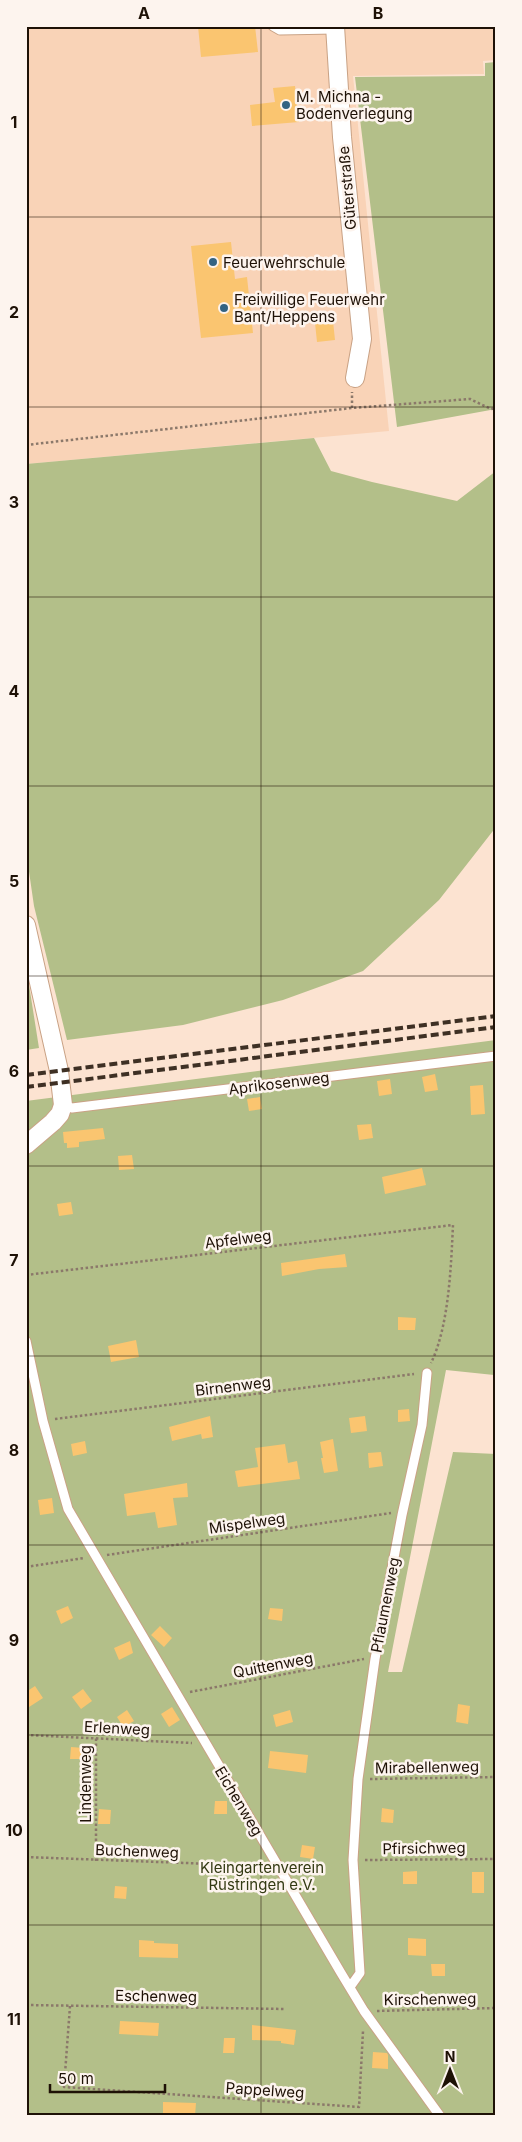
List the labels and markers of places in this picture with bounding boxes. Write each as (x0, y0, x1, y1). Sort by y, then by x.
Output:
place label: M. Michna - Bodenverlegung (296, 87, 413, 123)
marker: M. Michna - Bodenverlegung (280, 99, 292, 111)
place label: Feuerwehrschule (223, 253, 345, 272)
marker: Feuerwehrschule (207, 256, 219, 268)
place label: Freiwillige Feuerwehr Bant/Heppens (234, 290, 385, 326)
marker: Freiwillige Feuerwehr Bant/Heppens (218, 302, 230, 314)

